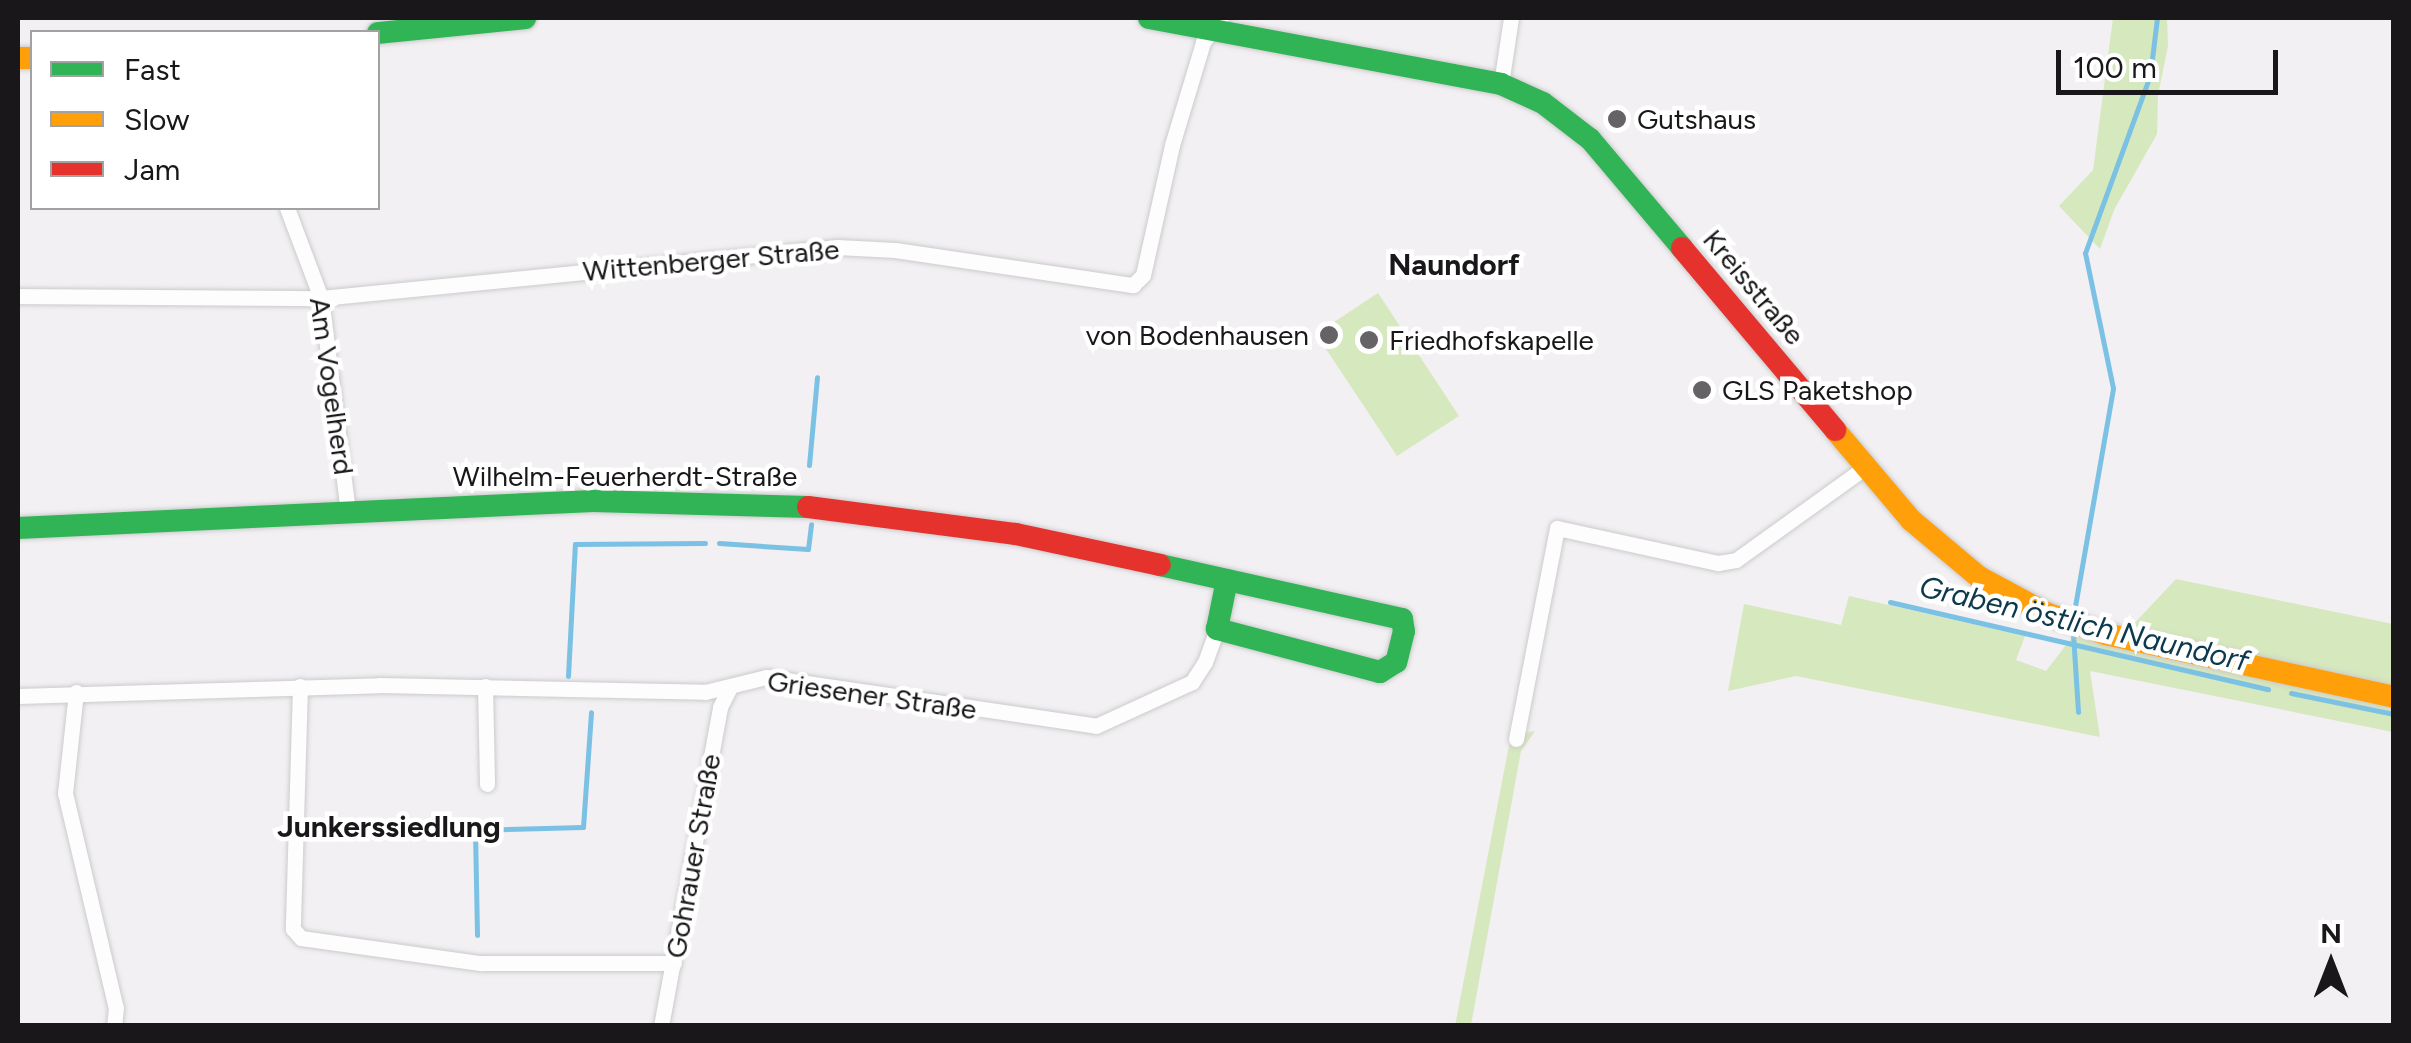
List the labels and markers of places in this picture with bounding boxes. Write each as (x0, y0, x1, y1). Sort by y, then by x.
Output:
place label: Gutshaus (1637, 102, 1756, 136)
marker: Gutshaus (1606, 108, 1628, 130)
place label: von Bodenhausen (1086, 318, 1309, 352)
place label: Friedhofskapelle (1389, 323, 1594, 357)
marker: von Bodenhausen (1318, 324, 1340, 346)
marker: Friedhofskapelle (1358, 329, 1380, 351)
place label: GLS Paketshop (1722, 373, 1913, 407)
marker: GLS Paketshop (1691, 379, 1713, 401)

